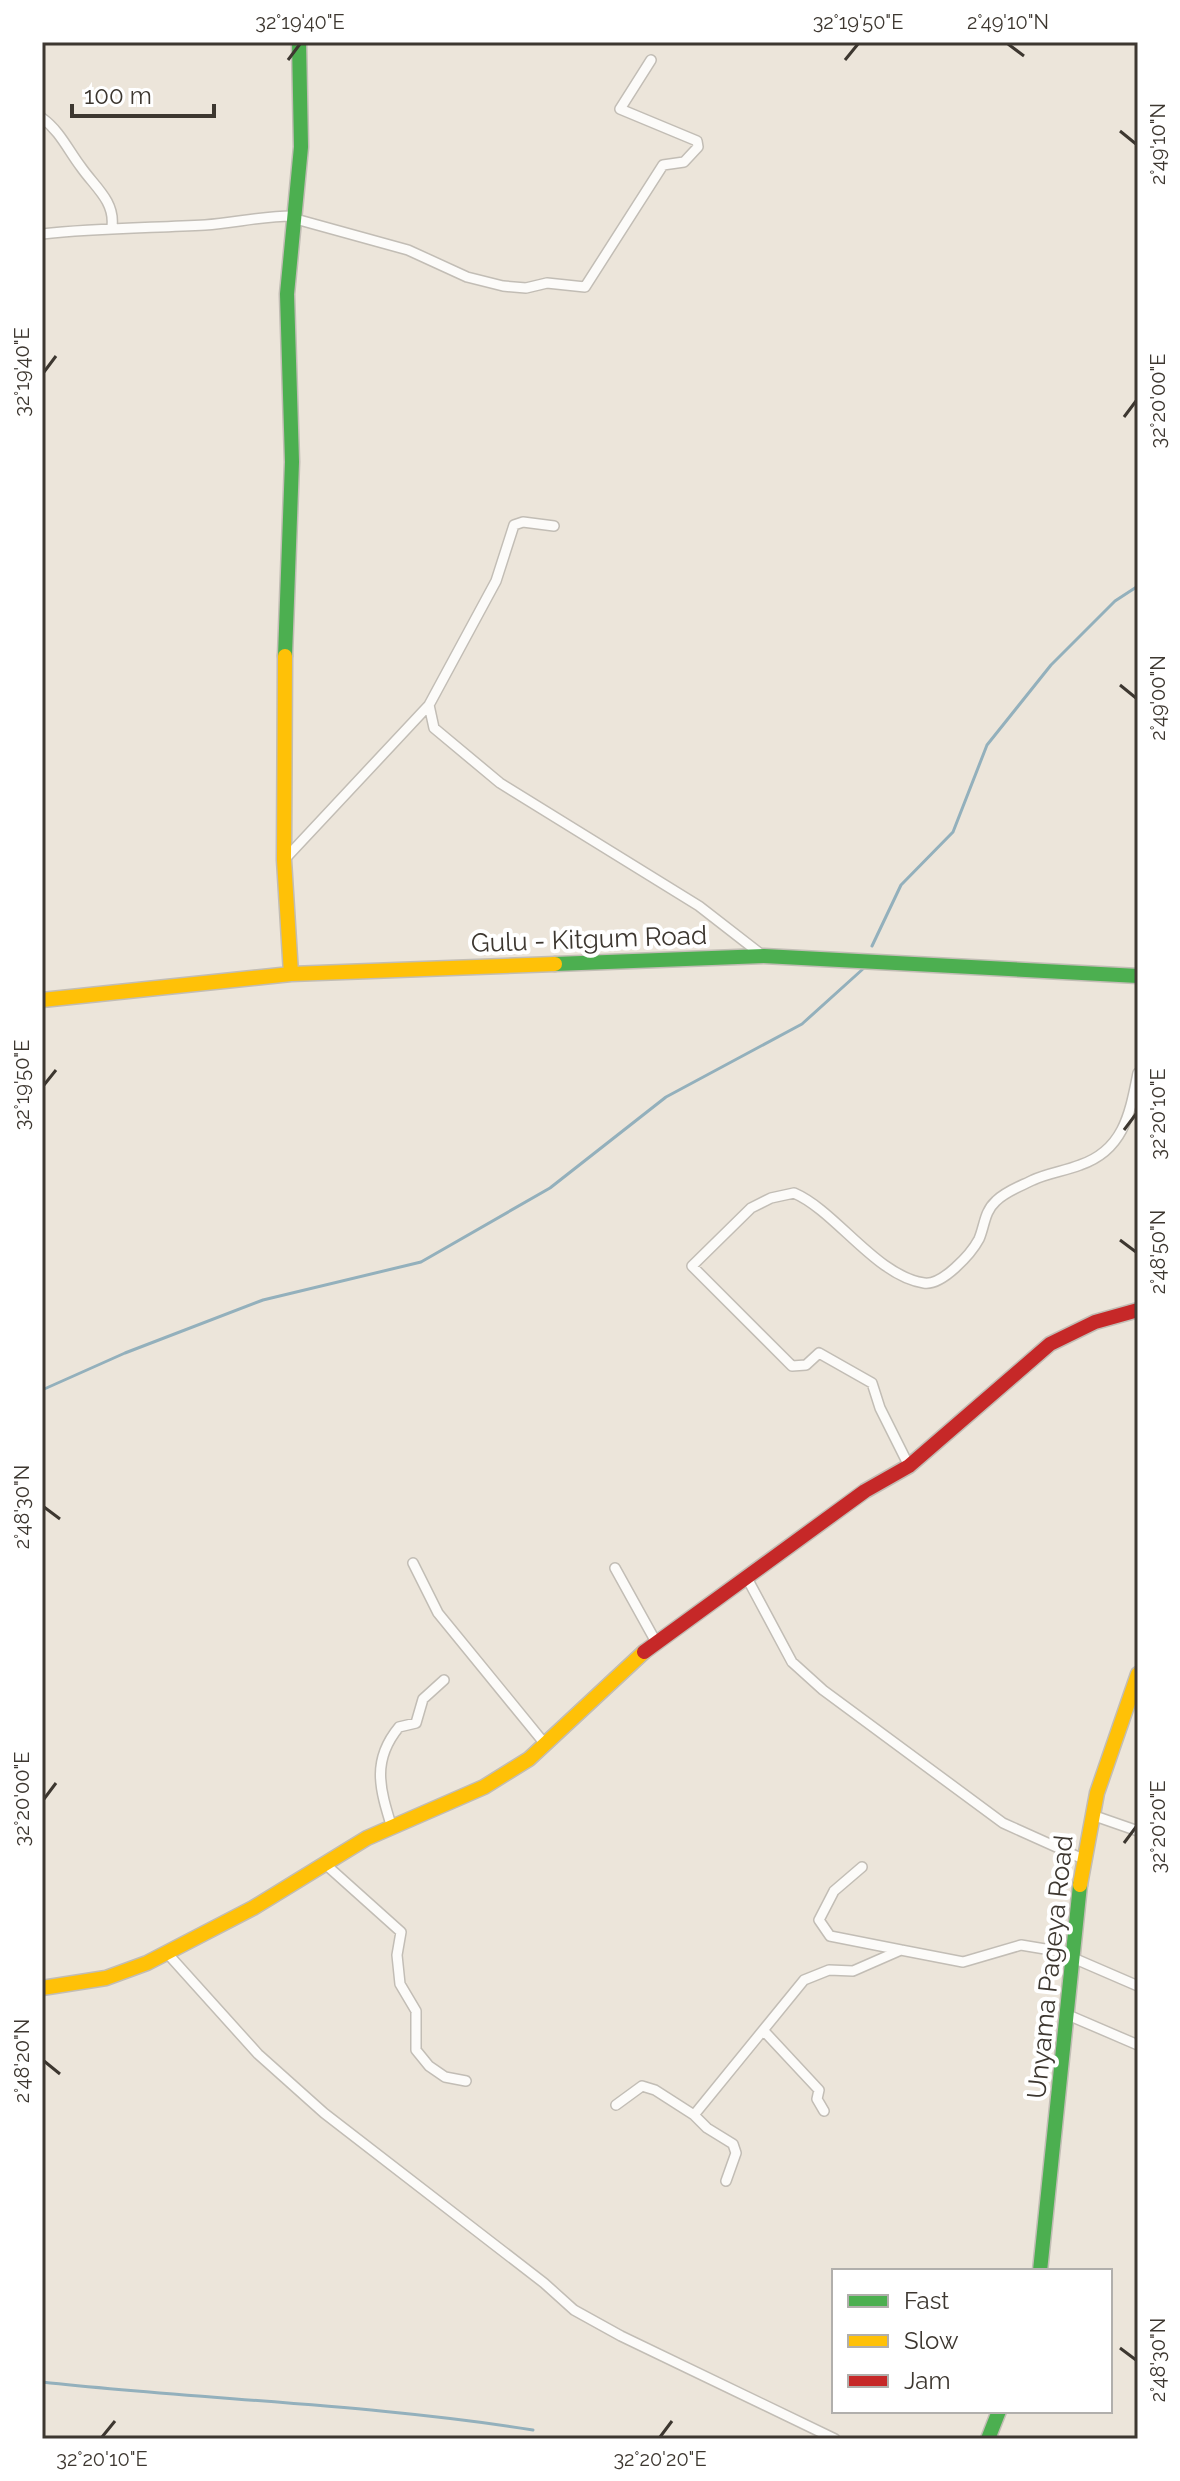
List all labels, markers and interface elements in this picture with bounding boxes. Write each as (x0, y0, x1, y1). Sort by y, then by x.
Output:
text: 32°19'40"E (255, 10, 345, 34)
text: 32°19'50"E (813, 10, 903, 34)
text: 2°49'10"N (967, 10, 1049, 34)
scale bar (72, 68, 214, 118)
text: 100 m (84, 81, 152, 110)
text: 2°49'10"N (1146, 103, 1170, 185)
text: 32°19'40"E (10, 327, 34, 417)
text: 32°20'00"E (1146, 354, 1170, 448)
text: 2°49'00"N (1146, 655, 1170, 741)
street label: Gulu - Kitgum Road (470, 920, 708, 958)
text: 32°19'50"E (10, 1040, 34, 1130)
text: 32°20'10"E (1146, 1068, 1170, 1160)
text: 2°48'50"N (1146, 1210, 1170, 1294)
text: 2°48'30"N (10, 1465, 34, 1549)
text: 32°20'00"E (10, 1752, 34, 1846)
text: 32°20'20"E (1146, 1780, 1170, 1874)
street label: Unyama Pageya Road (1021, 1834, 1079, 2100)
text: 2°48'20"N (10, 2019, 34, 2103)
legend (832, 2269, 1112, 2413)
text: Fast (904, 2286, 949, 2315)
text: 2°48'30"N (1146, 2318, 1170, 2402)
text: Slow (904, 2326, 959, 2355)
text: Jam (904, 2366, 950, 2395)
text: 32°20'10"E (56, 2447, 148, 2471)
text: 32°20'20"E (613, 2447, 707, 2471)

